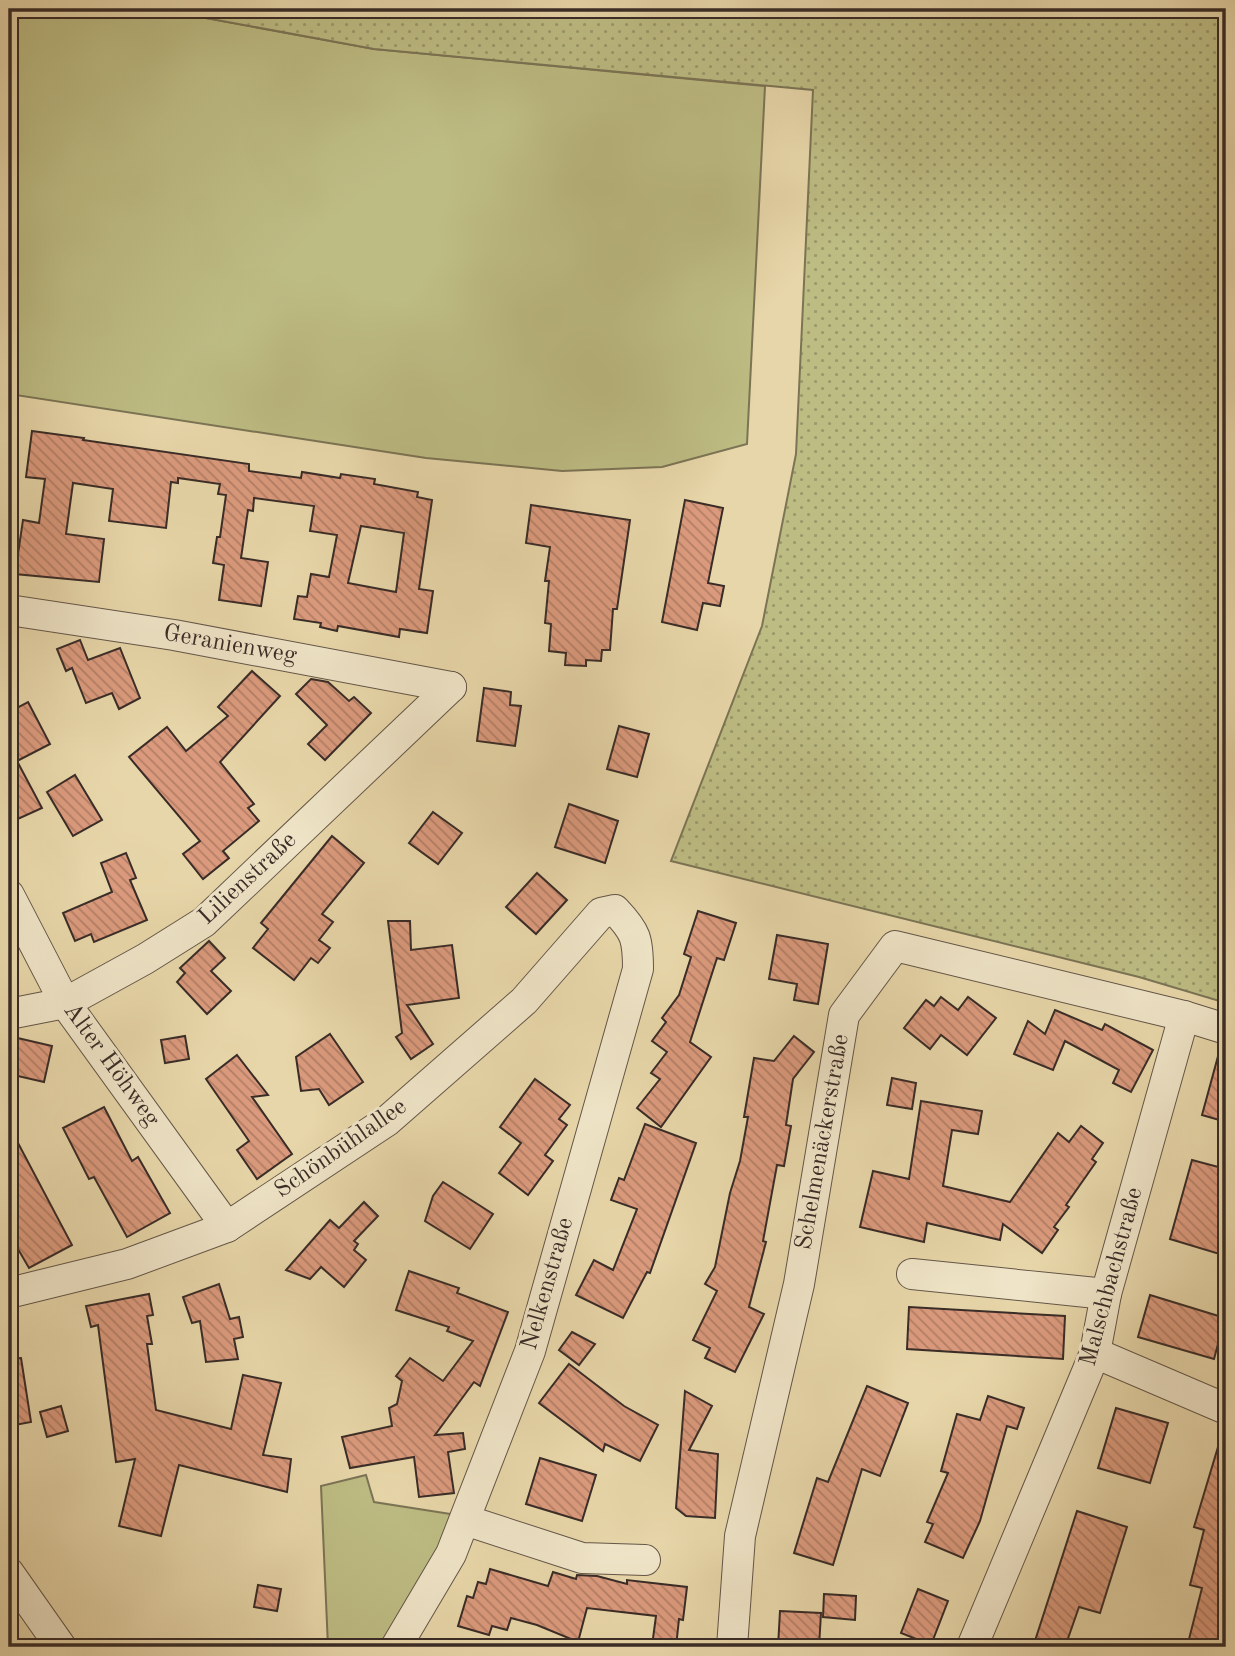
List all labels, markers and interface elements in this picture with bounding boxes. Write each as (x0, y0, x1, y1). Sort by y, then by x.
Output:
street label: Geranienweg (161, 621, 299, 669)
street label: Lilienstraße (195, 828, 301, 930)
street label: Alter Höhweg (58, 999, 164, 1131)
street label: Schelmenäckerstraße (792, 1032, 854, 1252)
street label: Schönbühlallee (271, 1095, 411, 1203)
street label: Malschbachstraße (1077, 1185, 1147, 1369)
street label: Nelkenstraße (518, 1215, 578, 1353)

